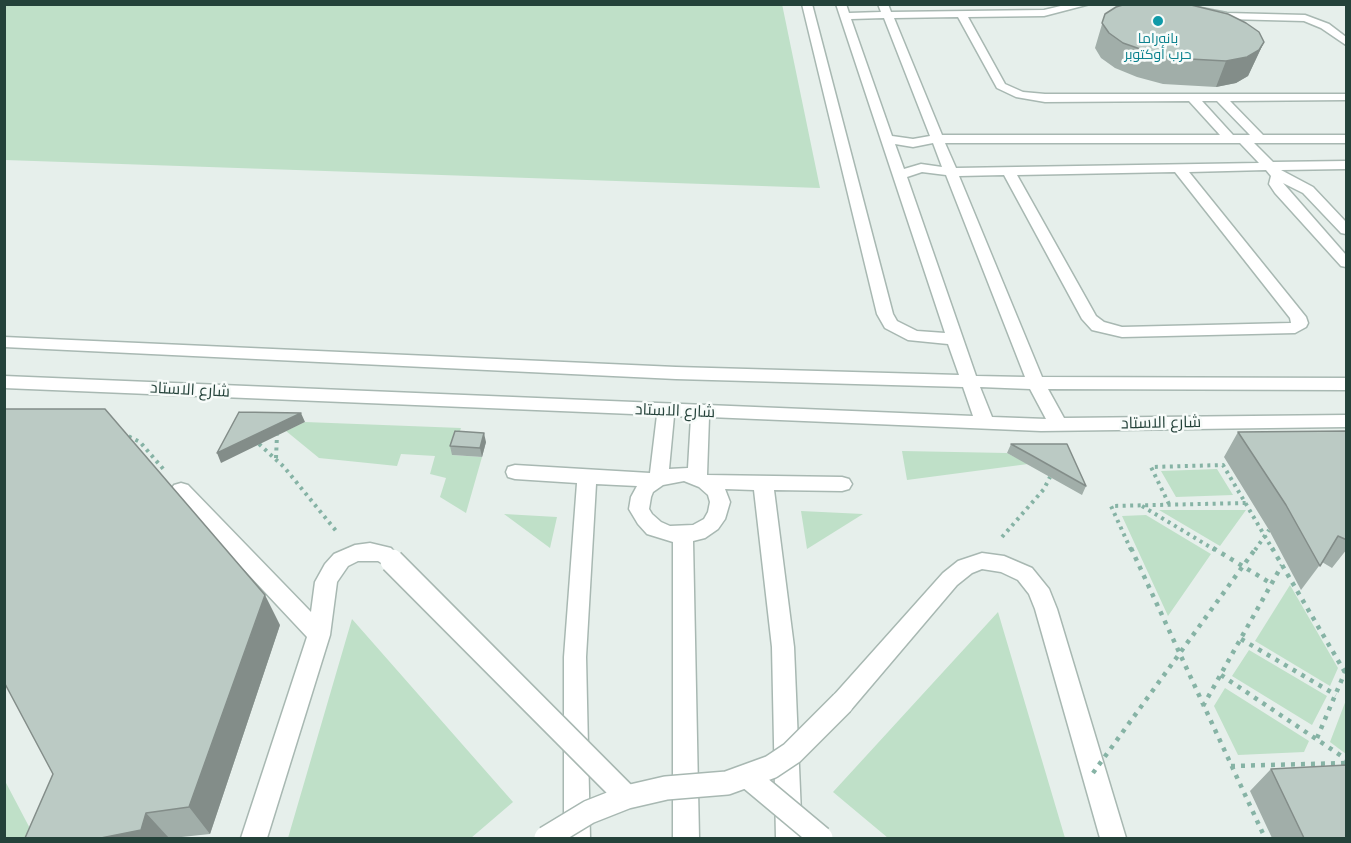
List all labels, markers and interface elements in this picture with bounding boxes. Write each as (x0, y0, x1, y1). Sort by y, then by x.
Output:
marker: بانوراما حرب أوكتوبر (1151, 14, 1165, 28)
place label: بانوراما حرب أوكتوبر (1125, 31, 1191, 63)
street label: شارع الاستاد (149, 378, 231, 402)
street label: شارع الاستاد (635, 400, 715, 422)
street label: شارع الاستاد (1121, 413, 1201, 433)

